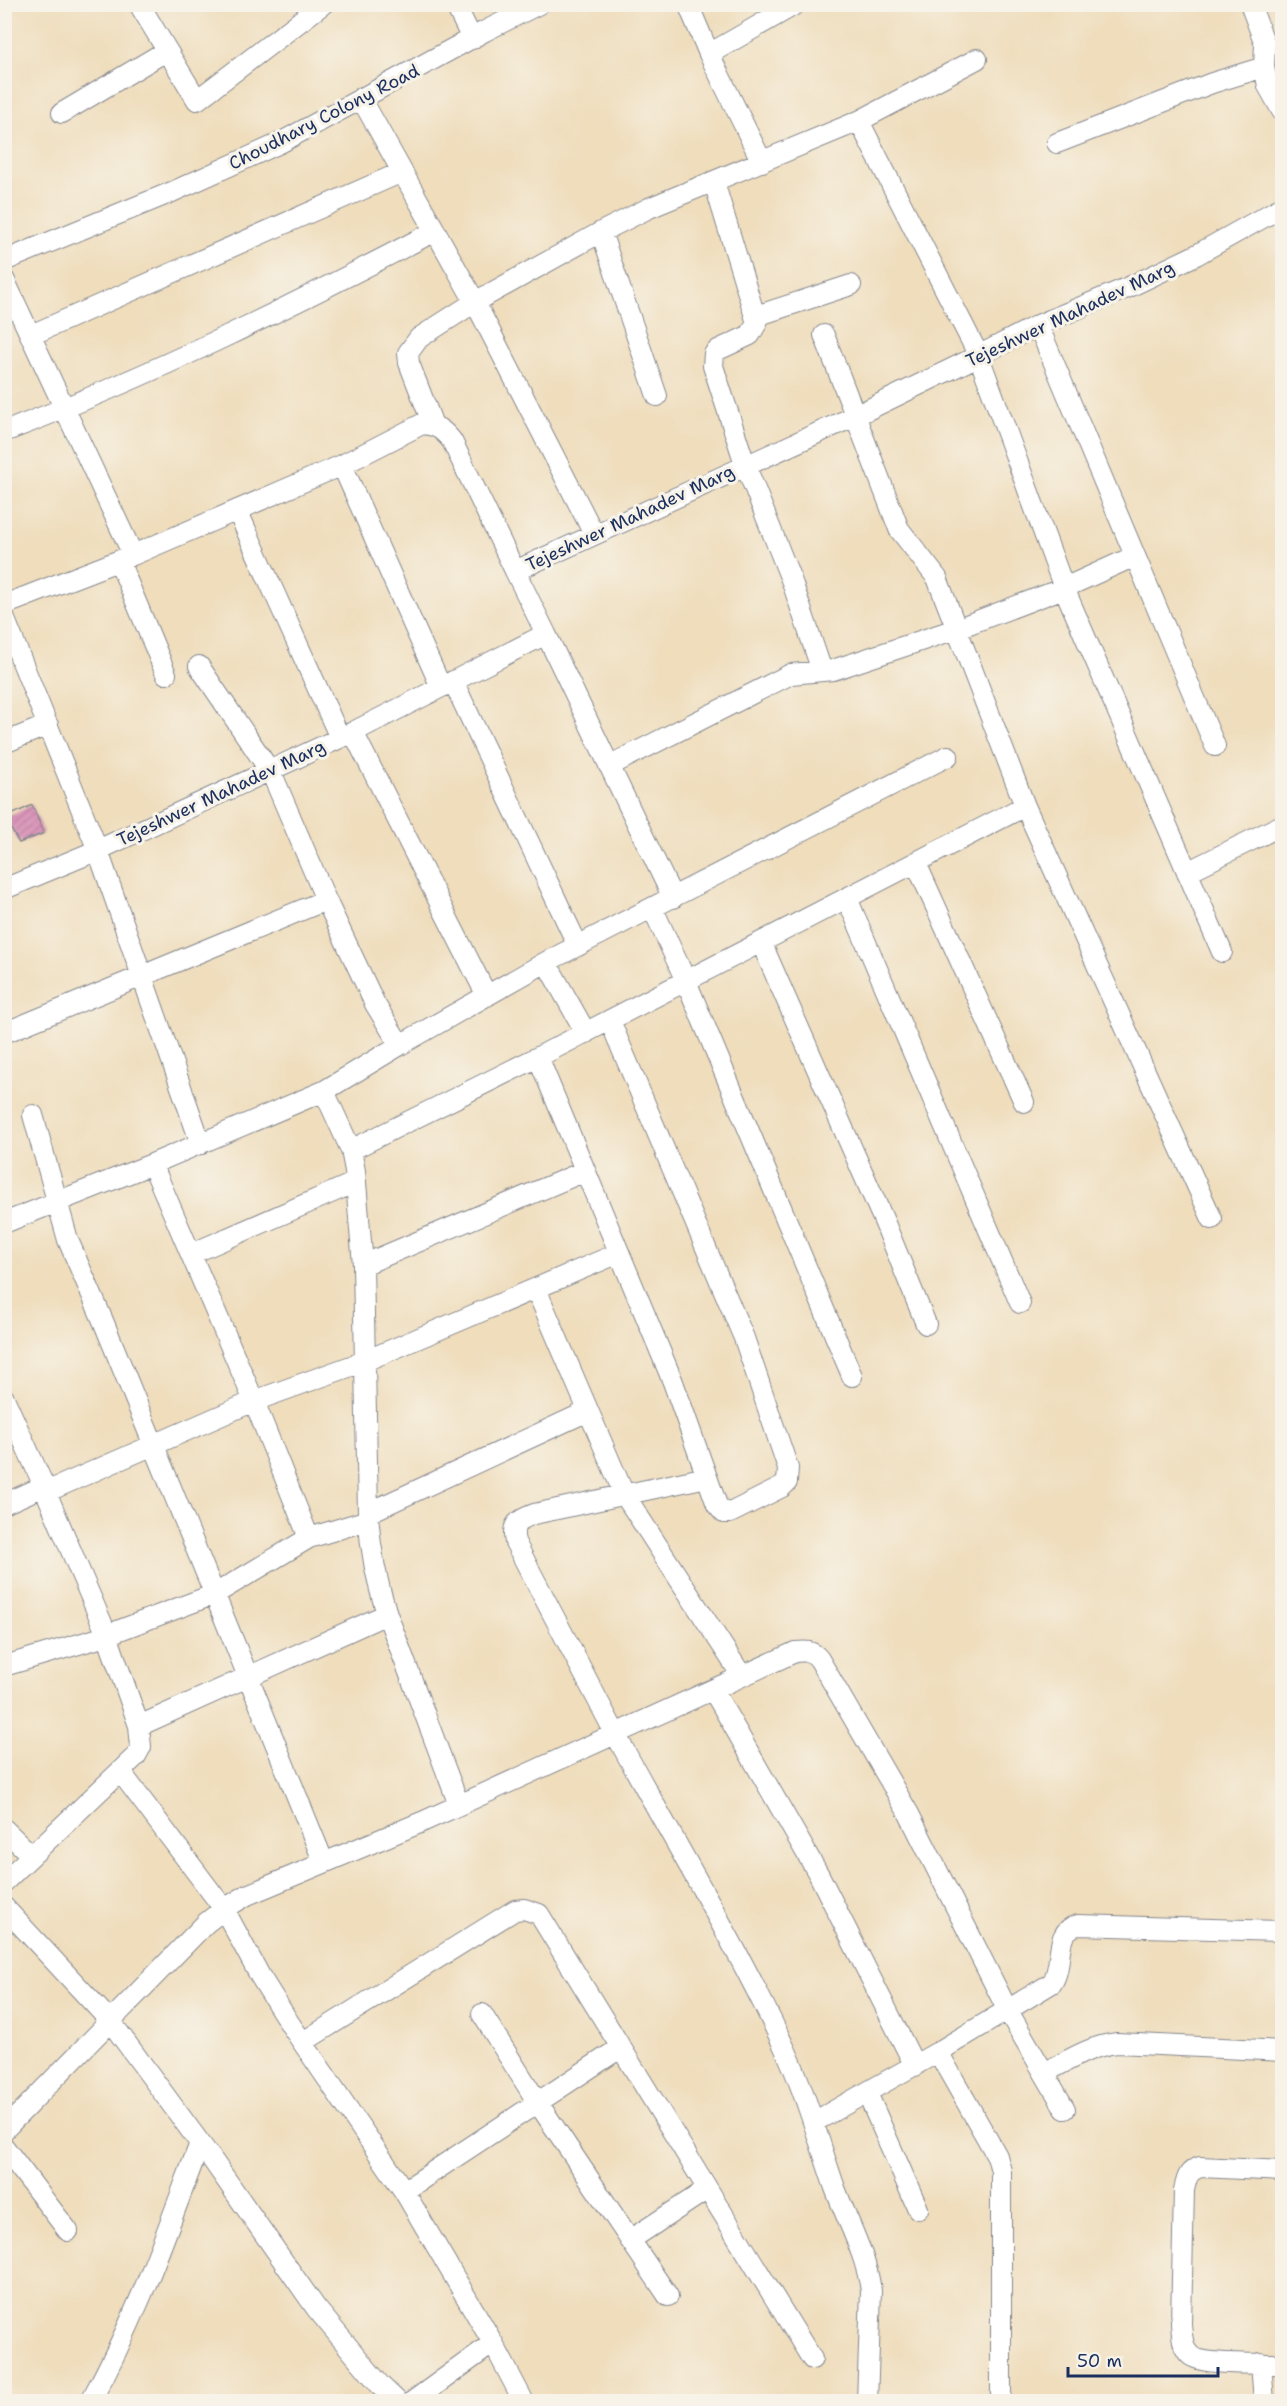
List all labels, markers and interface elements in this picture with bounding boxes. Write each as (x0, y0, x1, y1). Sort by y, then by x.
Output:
street label: Choudhary Colony Road (225, 58, 423, 176)
street label: Tejeshwer Mahadev Marg (962, 255, 1178, 373)
street label: Tejeshwer Mahadev Marg (522, 459, 738, 577)
street label: Tejeshwer Mahadev Marg (113, 734, 329, 852)
scale bar (1068, 2340, 1218, 2378)
text: 50 m (1077, 2349, 1122, 2373)

